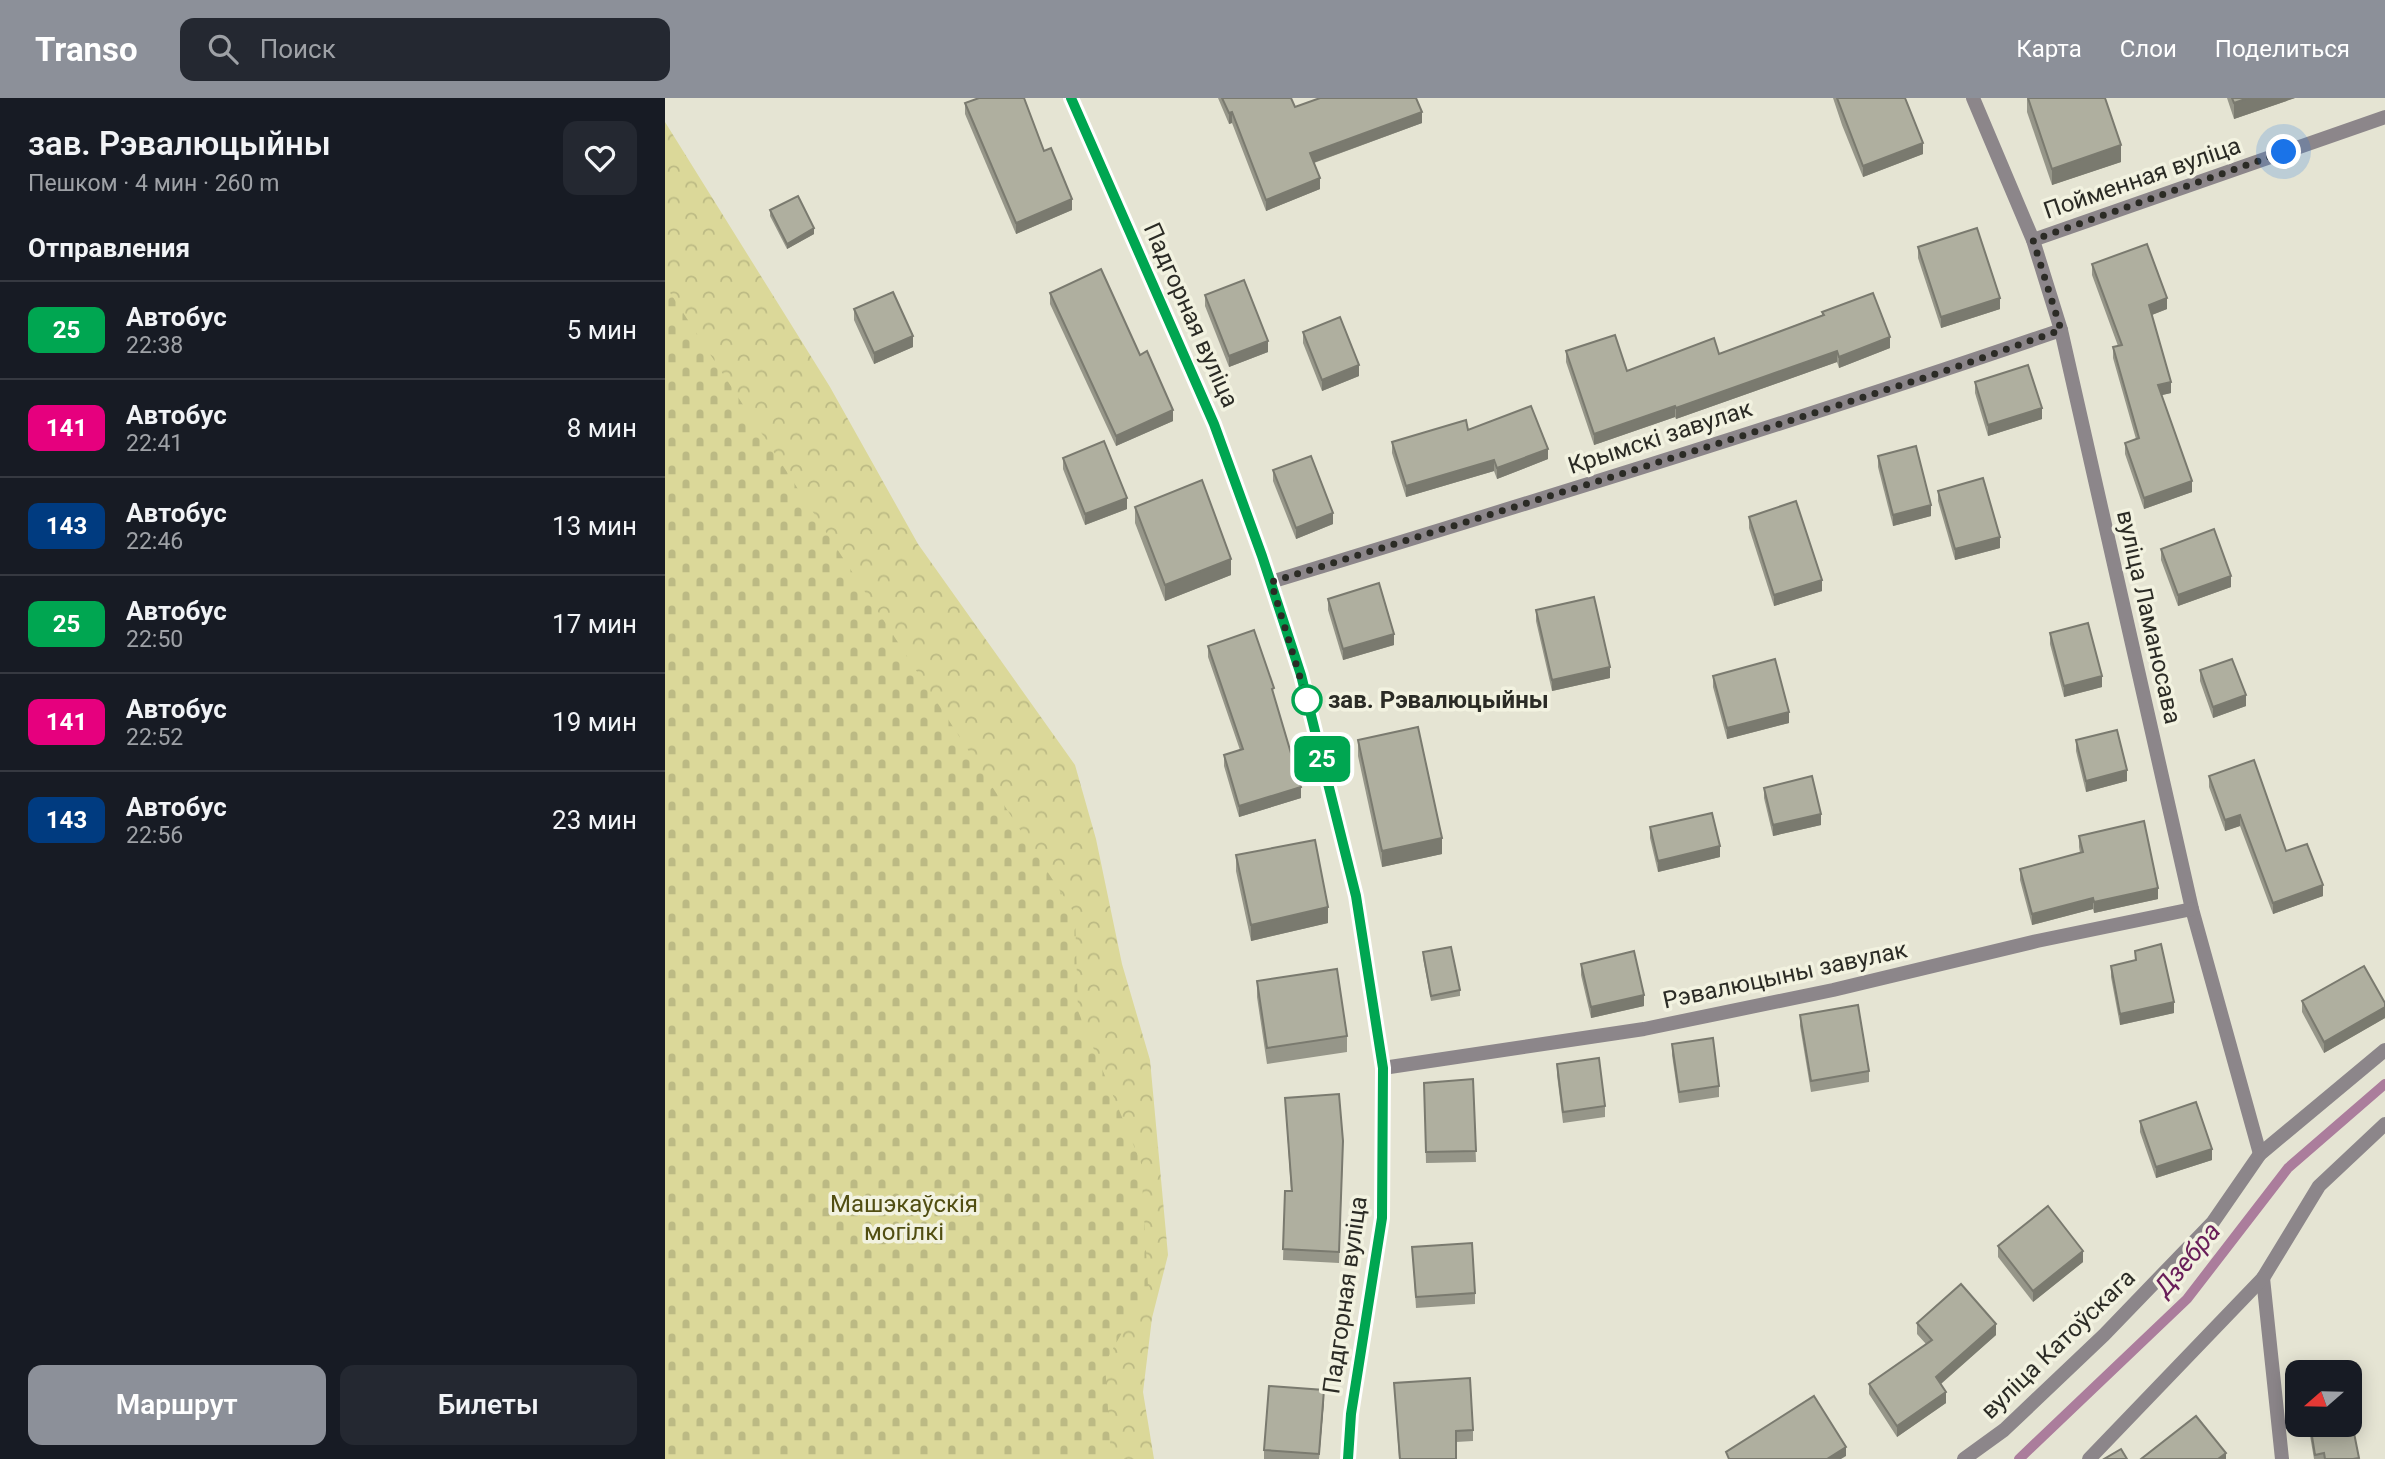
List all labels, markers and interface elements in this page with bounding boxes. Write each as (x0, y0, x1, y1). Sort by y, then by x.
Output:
search box (180, 18, 670, 81)
text: Transo (35, 30, 138, 69)
icon: search (204, 30, 242, 68)
text: Поиск (260, 34, 336, 64)
text: Карта (2016, 35, 2082, 63)
text: Слои (2120, 35, 2177, 63)
text: Поделиться (2215, 35, 2350, 63)
button: heart (563, 121, 637, 195)
text: зав. Рэвалюцыйны (28, 124, 331, 163)
street label: Пойменная вуліца (2040, 131, 2244, 225)
your location (2266, 134, 2301, 169)
text: Пешком · 4 мин · 260 m (28, 170, 279, 197)
street label: Падгорная вуліца (1138, 218, 1244, 412)
text: Отправления (28, 233, 190, 263)
text: Автобус (126, 302, 227, 332)
text: 5 мин (567, 315, 637, 345)
text: 25 (53, 316, 80, 344)
text: 22:38 (126, 332, 183, 359)
street label: Крымскі завулак (1564, 394, 1756, 480)
text: Автобус (126, 400, 227, 430)
text: 8 мин (567, 413, 637, 443)
text: 141 (46, 414, 87, 442)
text: 22:41 (126, 430, 183, 457)
text: Автобус (126, 498, 227, 528)
street label: вуліца Ламаносава (2111, 508, 2187, 726)
text: 13 мин (552, 511, 637, 541)
text: 143 (46, 512, 87, 540)
text: 22:46 (126, 528, 183, 555)
text: Автобус (126, 596, 227, 626)
text: 17 мин (552, 609, 637, 639)
text: 25 (53, 610, 80, 638)
text: 22:50 (126, 626, 183, 653)
marker: зав. Рэвалюцыйны (1292, 685, 1322, 715)
place label: зав. Рэвалюцыйны (1328, 686, 1549, 714)
text: Автобус (126, 694, 227, 724)
text: 19 мин (552, 707, 637, 737)
text: 141 (46, 708, 87, 736)
text: 22:52 (126, 724, 183, 751)
line badge: 25 (1291, 736, 1353, 782)
text: 25 (1308, 745, 1336, 773)
text: Автобус (126, 792, 227, 822)
text: 23 мин (552, 805, 637, 835)
text: 143 (46, 806, 87, 834)
text: 22:56 (126, 822, 183, 849)
street label: Рэвалюцыны завулак (1660, 935, 1910, 1015)
park label: Машэкаўскія могілкі (830, 1190, 978, 1246)
street label: Падгорная вуліца (1317, 1194, 1373, 1396)
water label: Дзебра (2146, 1216, 2226, 1303)
street label: вуліца Катоўскага (1975, 1263, 2141, 1425)
north arrow (2285, 1360, 2363, 1437)
map controls (2285, 1360, 2362, 1437)
button: Маршрут (28, 1365, 326, 1445)
button: Билеты (340, 1365, 637, 1445)

